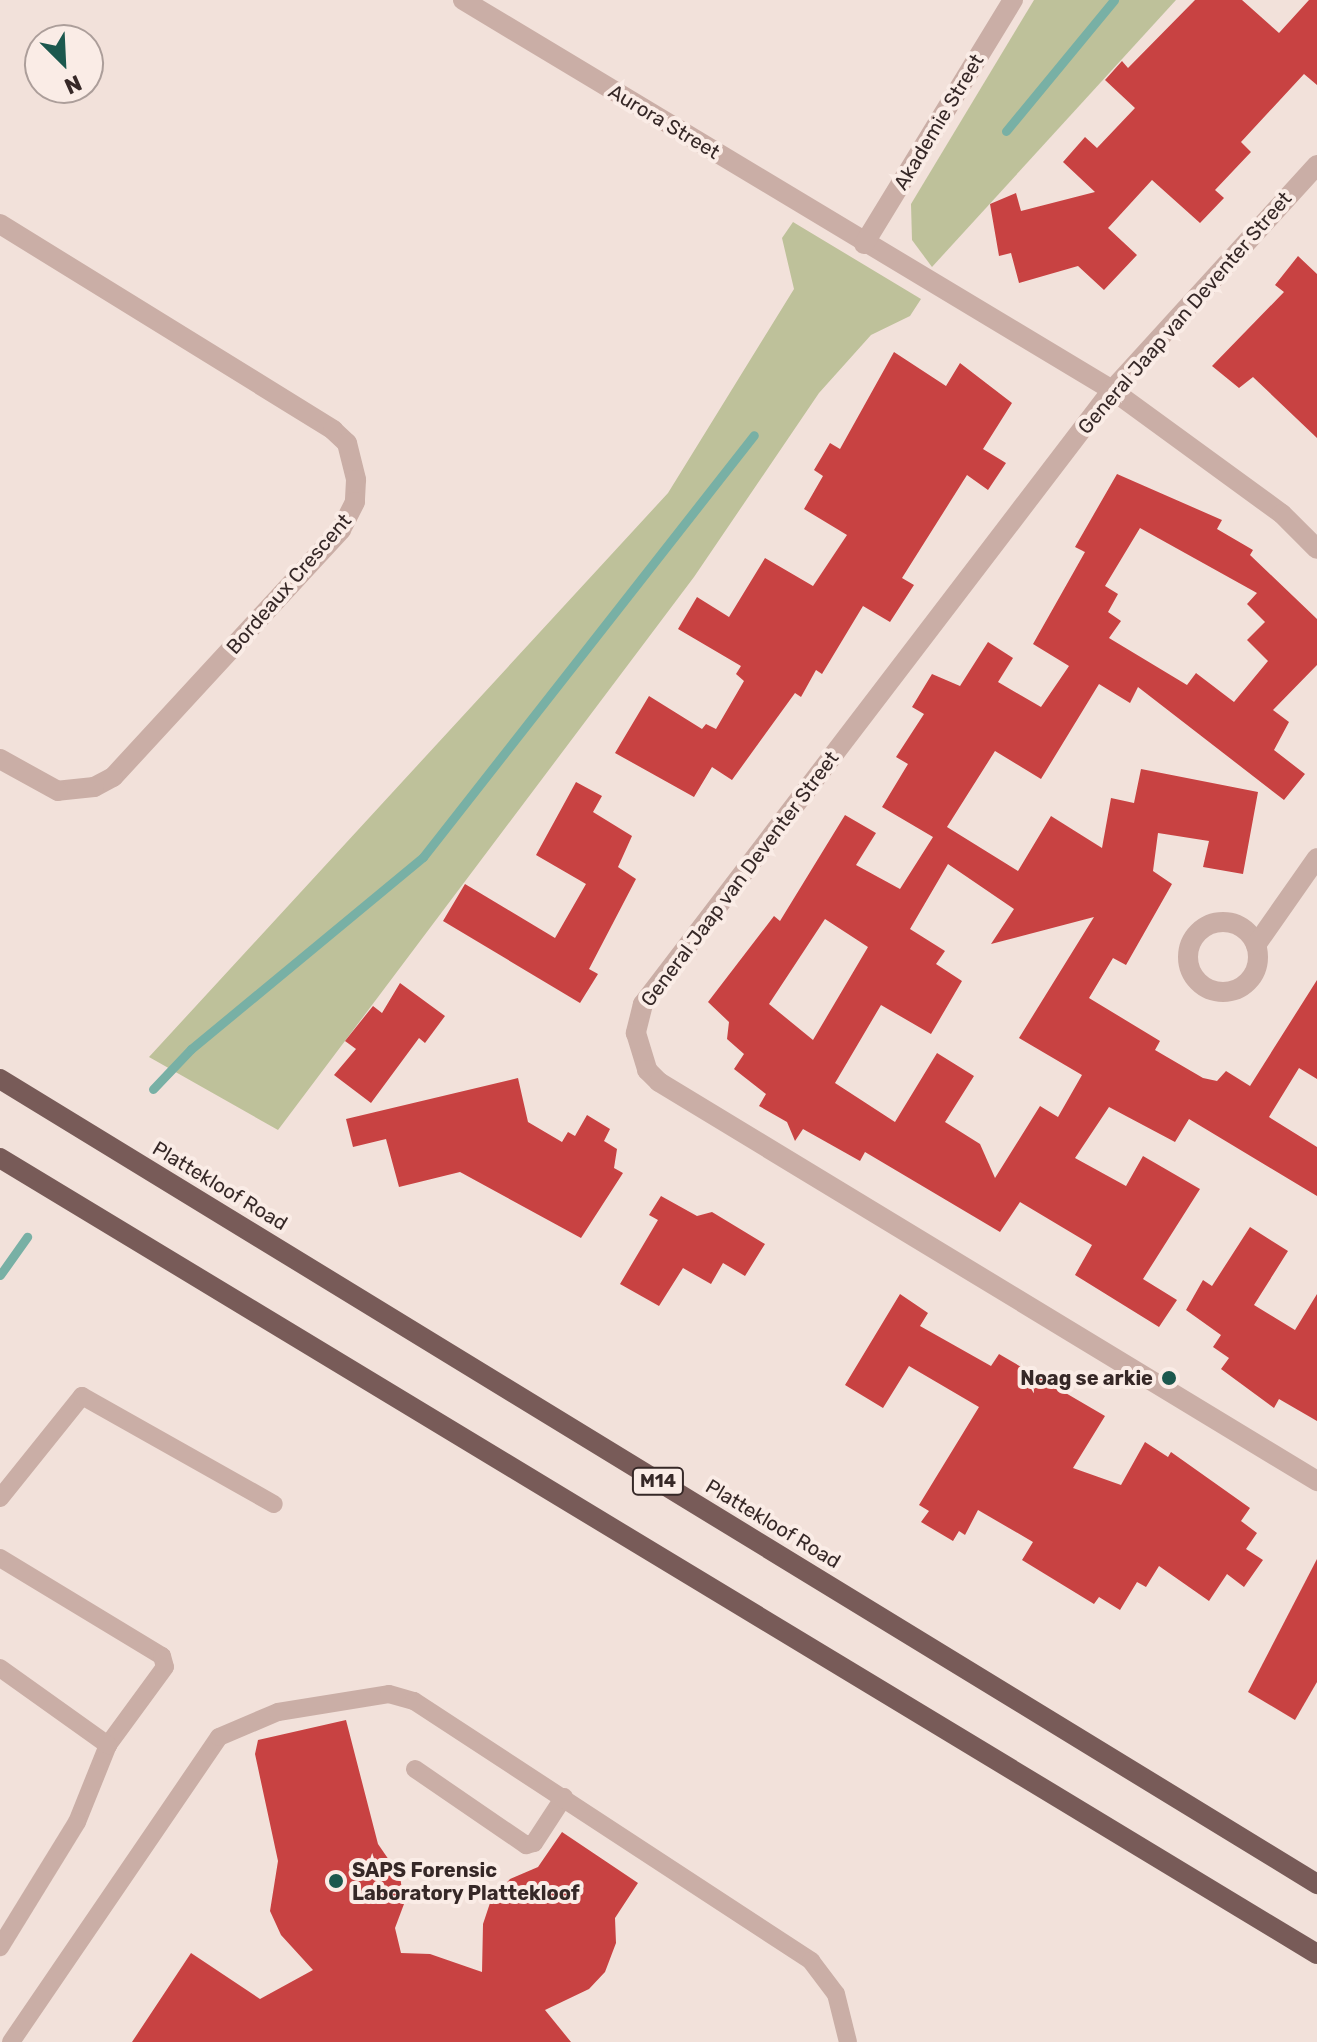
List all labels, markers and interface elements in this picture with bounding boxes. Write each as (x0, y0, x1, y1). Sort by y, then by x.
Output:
north arrow (24, 24, 104, 104)
street label: Akademie Street (889, 50, 989, 194)
text: N (60, 69, 86, 100)
street label: Aurora Street (604, 79, 724, 165)
street label: General Jaap van Deventer Street (1073, 186, 1297, 440)
street label: Bordeaux Crescent (221, 509, 357, 659)
street label: General Jaap van Deventer Street (636, 746, 844, 1012)
street label: Plattekloof Road (148, 1136, 292, 1236)
place label: Noag se arkie (1020, 1366, 1153, 1390)
marker: Noag se arkie (1160, 1369, 1178, 1387)
road number: M14 (630, 1467, 686, 1495)
street label: Plattekloof Road (701, 1474, 845, 1574)
place label: SAPS Forensic Laboratory Plattekloof (352, 1858, 580, 1905)
marker: SAPS Forensic Laboratory Plattekloof (327, 1872, 345, 1890)

